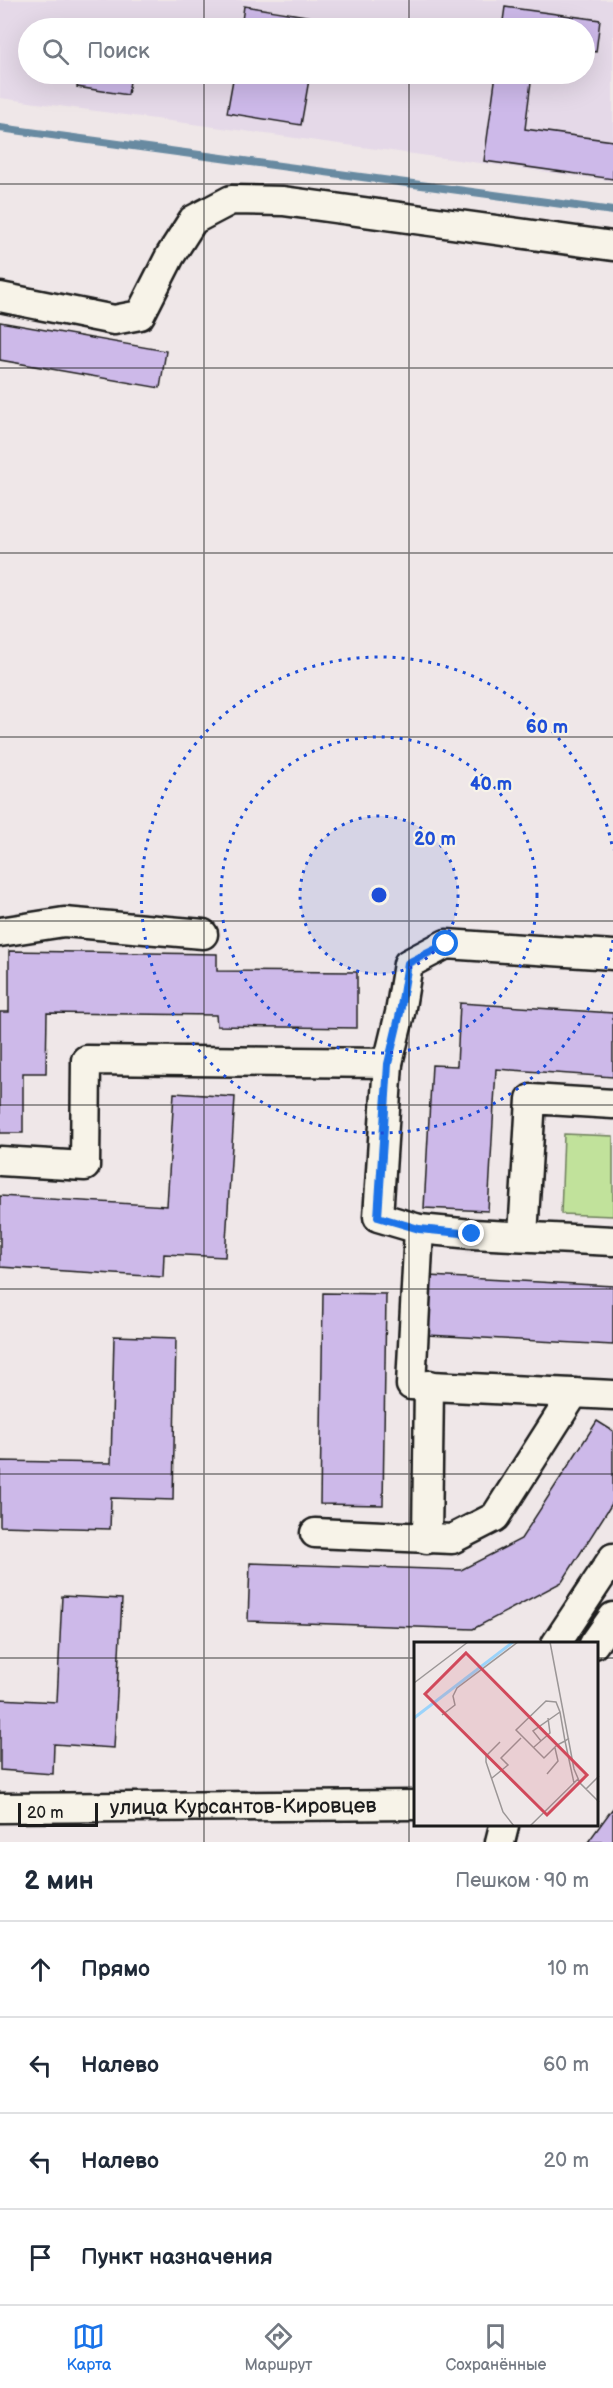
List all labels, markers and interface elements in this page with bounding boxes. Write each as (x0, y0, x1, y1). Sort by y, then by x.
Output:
search box (18, 18, 595, 84)
icon: search (39, 35, 72, 68)
text: Поиск (87, 38, 150, 65)
text: 60 m (526, 717, 568, 738)
text: 40 m (470, 774, 512, 795)
text: 20 m (414, 829, 456, 850)
centre of rings (369, 885, 389, 905)
route start (432, 930, 458, 956)
route end (458, 1220, 484, 1246)
inset map (414, 1642, 598, 1827)
street label: улица Курсантов-Кировцев (110, 1793, 376, 1820)
scale bar (18, 1800, 98, 1828)
text: 20 m (27, 1804, 63, 1823)
text: 2 мин (24, 1866, 94, 1897)
text: Пешком · 90 m (455, 1869, 589, 1893)
icon: ahead (24, 1953, 57, 1986)
text: Прямо (81, 1956, 150, 1983)
text: 10 m (548, 1957, 589, 1981)
icon: left (24, 2049, 57, 2082)
text: Налево (81, 2052, 159, 2079)
text: 60 m (543, 2053, 589, 2077)
icon: left (24, 2145, 57, 2178)
text: Налево (81, 2148, 159, 2175)
text: 20 m (544, 2149, 589, 2173)
icon: arrive (24, 2241, 57, 2274)
text: Пункт назначения (81, 2244, 273, 2271)
tab: Карта (66, 2320, 112, 2375)
tab: Маршрут (244, 2320, 312, 2375)
tab: Сохранённые (445, 2320, 547, 2375)

